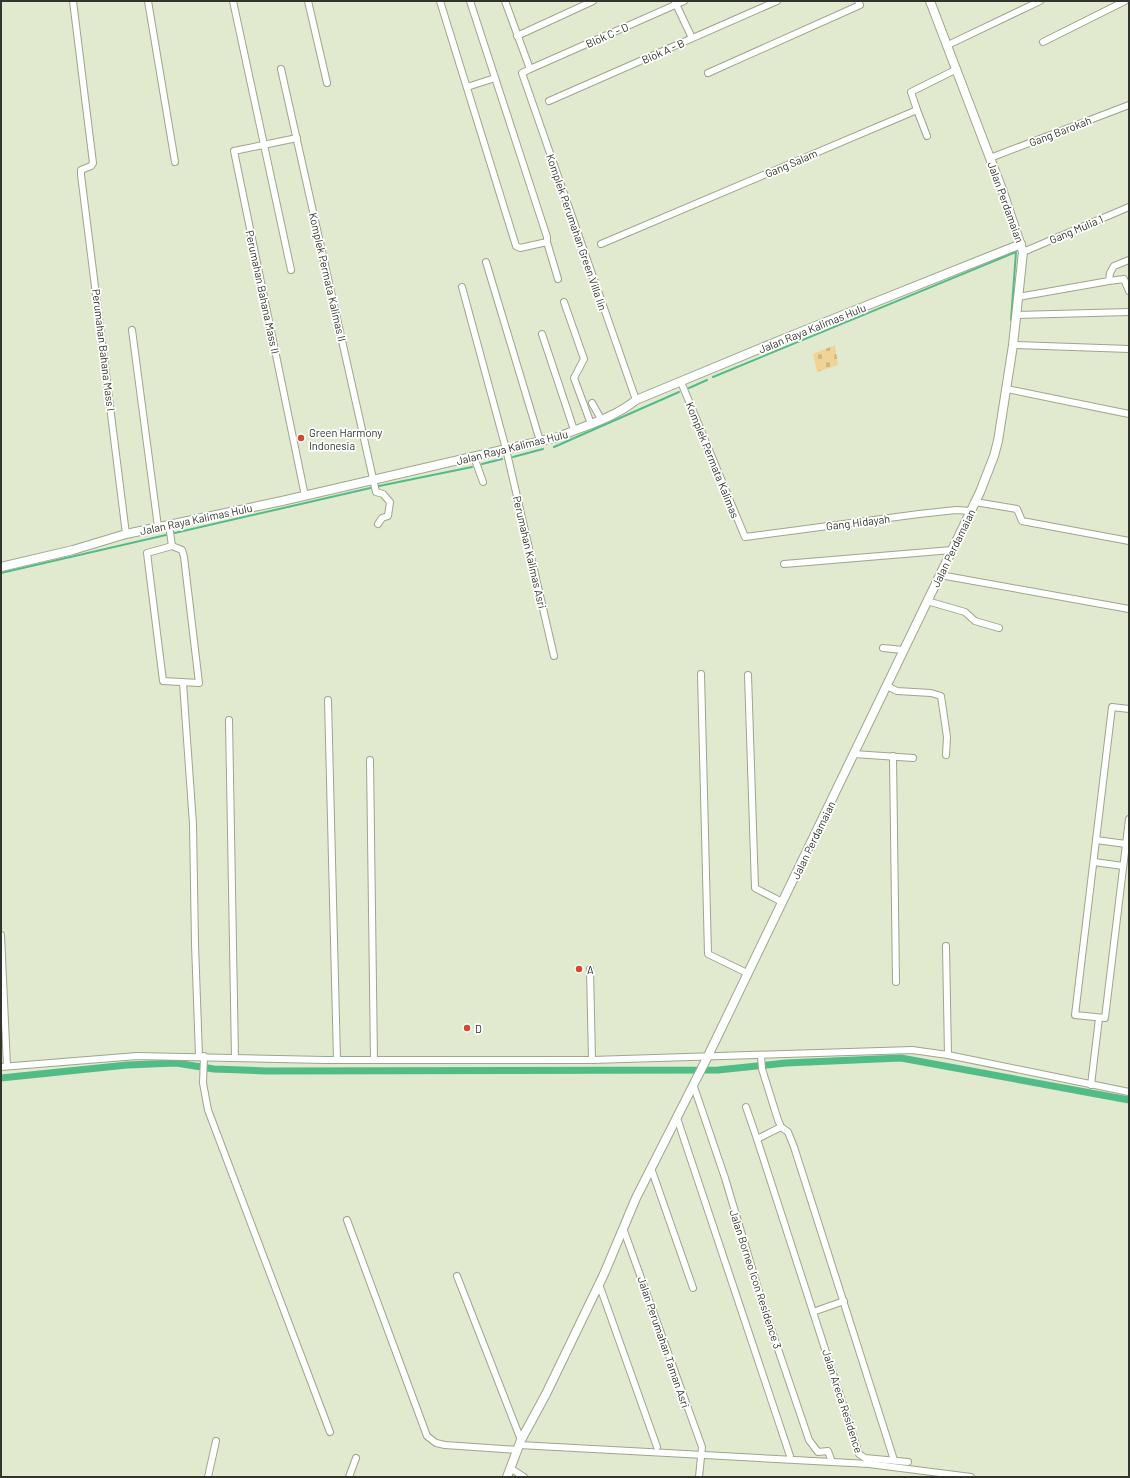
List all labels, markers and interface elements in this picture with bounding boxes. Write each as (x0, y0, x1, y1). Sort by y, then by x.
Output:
street label: Blok C - D (584, 20, 631, 50)
street label: Blok A - B (640, 36, 686, 66)
street label: Gang Barokah (1027, 113, 1093, 149)
street label: Gang Salam (763, 146, 819, 180)
street label: Komplek Perumahan Green Villa Iin (544, 152, 610, 312)
street label: Jalan Perdamaian (985, 160, 1027, 244)
street label: Komplek Permata Kalimas II (307, 211, 349, 343)
street label: Gang Mulia 1 (1047, 212, 1105, 246)
street label: Perumahan Bahana Mass II (244, 229, 282, 355)
street label: Perumahan Bahana Mass I (90, 288, 118, 412)
street label: Jalan Raya Kalimas Hulu (756, 300, 868, 356)
street label: Komplek Permata Kalimas (684, 400, 742, 520)
place label: Green Harmony Indonesia (309, 426, 382, 452)
street label: Jalan Raya Kalimas Hulu (455, 427, 569, 467)
marker: Green Harmony Indonesia (296, 433, 306, 443)
street label: Perumahan Kalimas Asri (511, 494, 549, 610)
street label: Jalan Raya Kalimas Hulu (139, 501, 254, 537)
street label: Jalan Perdamaian (929, 507, 978, 589)
street label: Gang Hidayah (825, 512, 891, 532)
street label: Jalan Perdamaian (789, 799, 838, 881)
place label: A (587, 963, 594, 976)
marker: A (574, 964, 584, 974)
place label: D (475, 1022, 482, 1035)
marker: D (462, 1023, 472, 1033)
street label: Jalan Borneo Icon Residence 3 (727, 1208, 785, 1350)
street label: Jalan Perumahan Taman Asri (635, 1275, 693, 1410)
street label: Jalan Areca Residence (820, 1348, 866, 1455)

